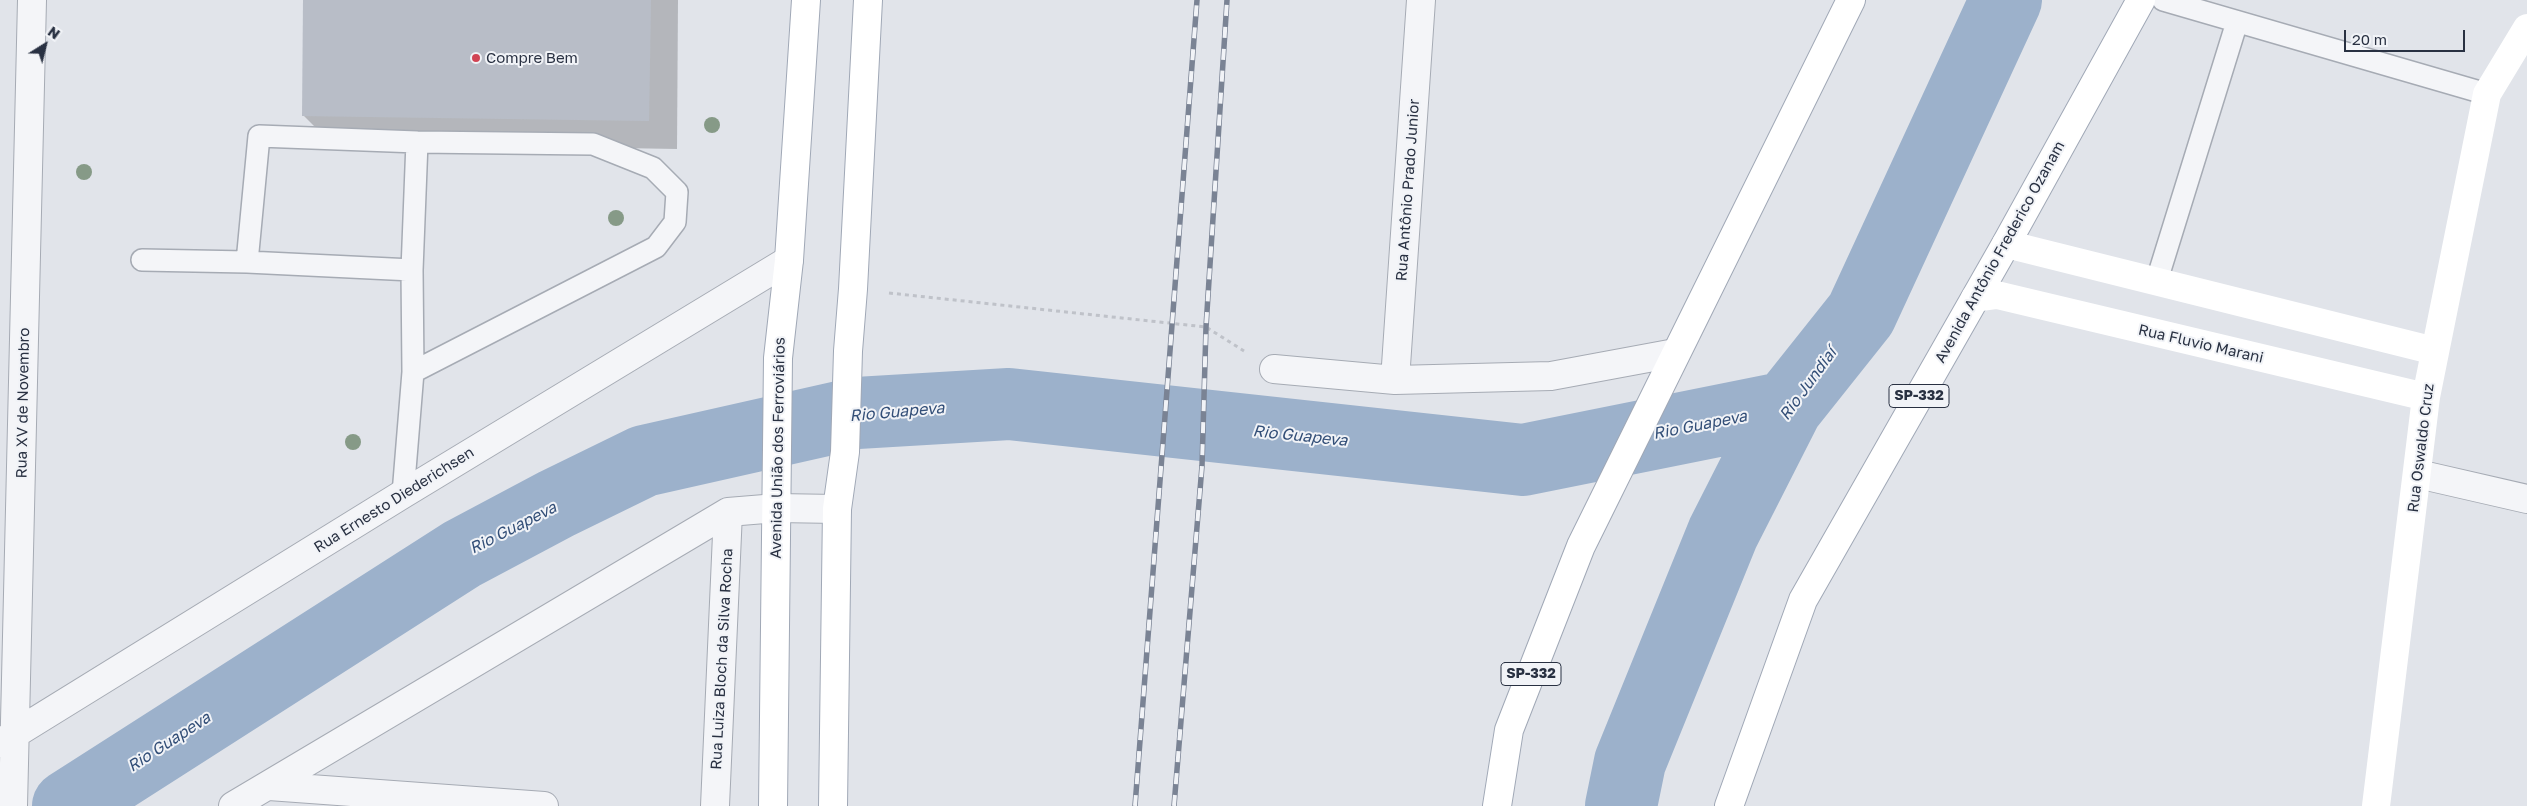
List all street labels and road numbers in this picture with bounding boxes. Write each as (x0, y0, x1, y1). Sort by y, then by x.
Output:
street label: Rua Antônio Prado Junior (1393, 98, 1423, 282)
street label: Avenida Antônio Frederico Ozanam (1931, 138, 2069, 366)
street label: Rua Fluvio Marani (2137, 321, 2265, 367)
street label: Rua XV de Novembro (13, 327, 33, 479)
street label: Avenida União dos Ferroviários (767, 337, 789, 559)
street label: Rua Oswaldo Cruz (2404, 382, 2438, 514)
road number: SP-332 (1889, 384, 1949, 408)
street label: Rua Ernesto Diederichsen (311, 443, 477, 557)
street label: Rua Luiza Bloch da Silva Rocha (707, 548, 737, 770)
road number: SP-332 (1501, 662, 1561, 686)

